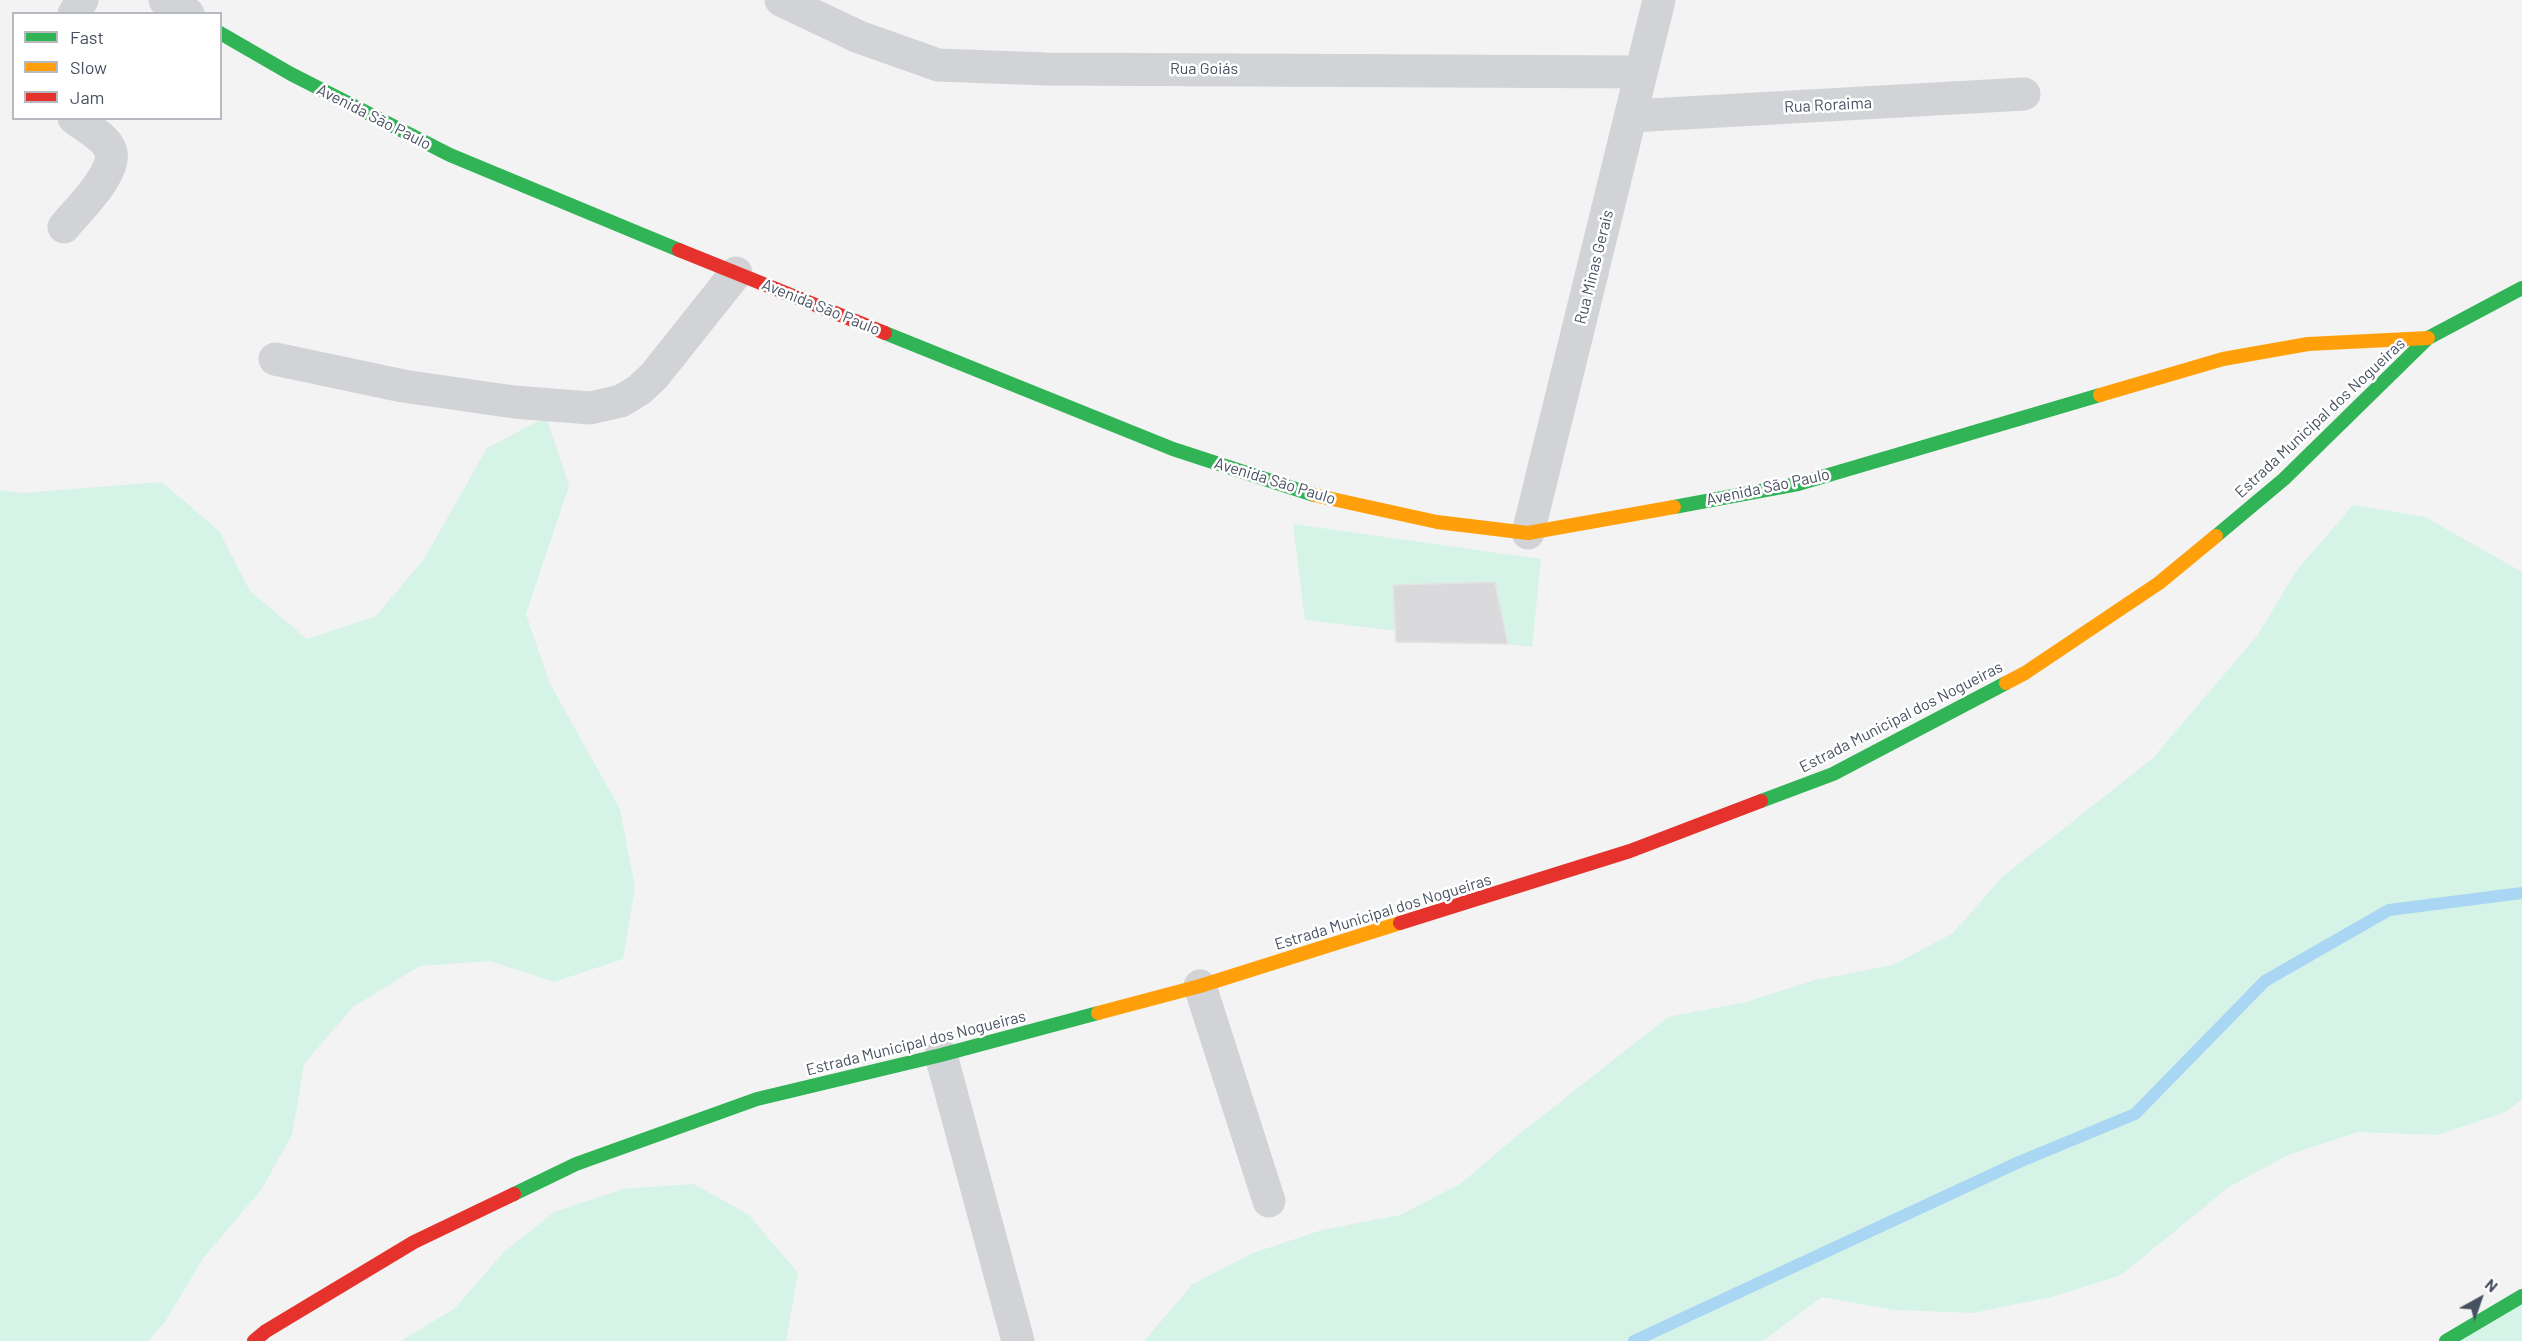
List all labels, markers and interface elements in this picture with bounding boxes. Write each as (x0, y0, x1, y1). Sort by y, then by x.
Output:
legend (12, 12, 222, 120)
text: Fast (70, 26, 104, 48)
text: Slow (70, 56, 107, 78)
street label: Rua Goiás (1170, 59, 1238, 79)
street label: Avenida São Paulo (314, 80, 434, 154)
text: Jam (70, 86, 104, 108)
street label: Rua Roraima (1784, 93, 1872, 117)
street label: Rua Minas Gerais (1571, 208, 1617, 326)
street label: Avenida São Paulo (759, 275, 883, 339)
street label: Estrada Municipal dos Nogueiras (2231, 334, 2409, 502)
street label: Avenida São Paulo (1212, 453, 1338, 509)
street label: Avenida São Paulo (1704, 465, 1832, 509)
street label: Estrada Municipal dos Nogueiras (1796, 657, 2006, 777)
street label: Estrada Municipal dos Nogueiras (1272, 870, 1494, 954)
street label: Estrada Municipal dos Nogueiras (804, 1006, 1028, 1080)
north arrow (2450, 1269, 2510, 1329)
text: N (2482, 1274, 2502, 1296)

